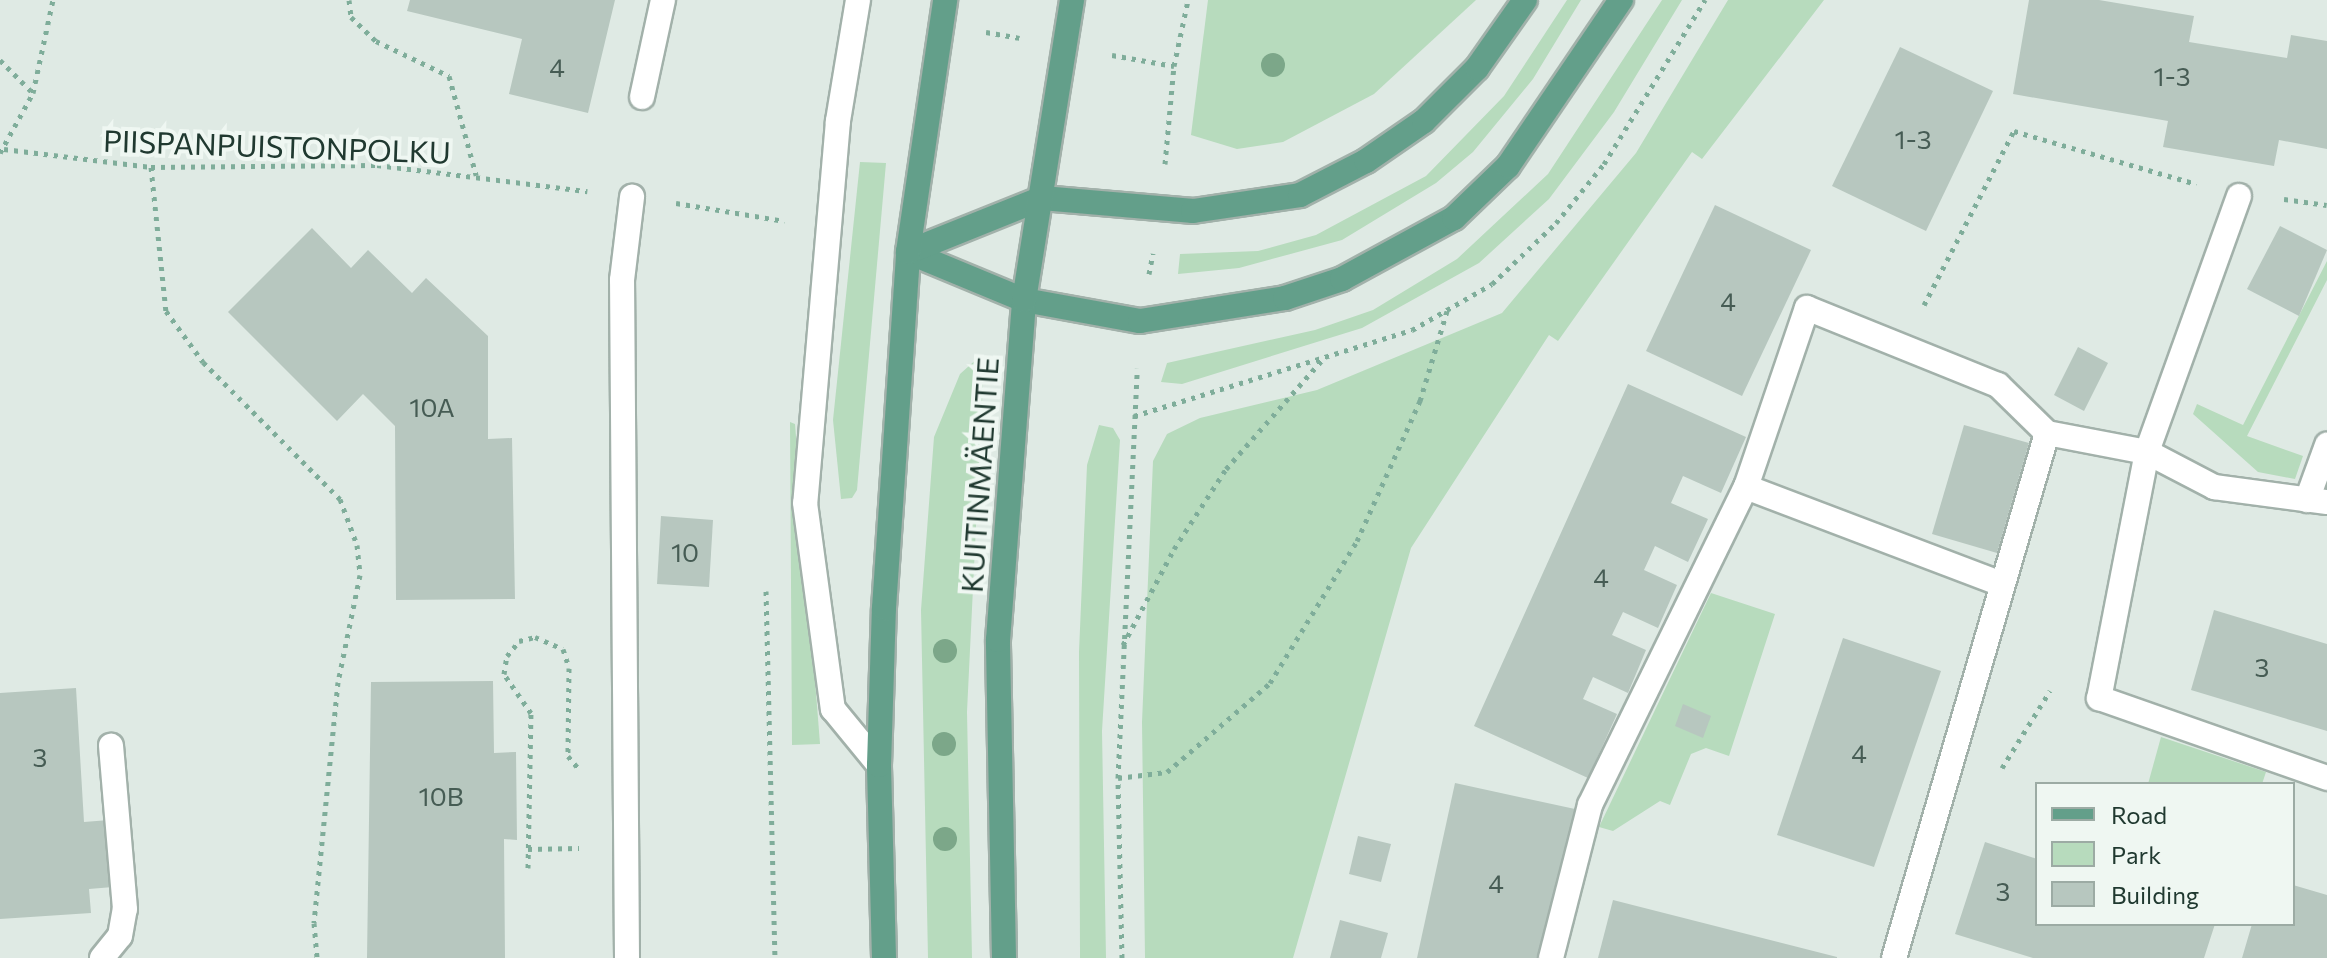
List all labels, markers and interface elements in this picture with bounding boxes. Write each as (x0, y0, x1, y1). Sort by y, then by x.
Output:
house number: 4 (549, 51, 565, 83)
house number: 1-3 (2154, 60, 2190, 92)
street label: PIISPANPUISTONPOLKU (102, 122, 452, 170)
house number: 1-3 (1895, 123, 1931, 155)
house number: 4 (1720, 285, 1736, 317)
street label: KUITINMÄENTIE (953, 356, 1005, 594)
house number: 10A (409, 391, 455, 423)
house number: 10 (671, 536, 699, 568)
house number: 4 (1593, 561, 1609, 593)
house number: 3 (2255, 651, 2269, 683)
house number: 4 (1851, 737, 1867, 769)
house number: 3 (33, 741, 47, 773)
house number: 10B (419, 780, 463, 812)
legend (2035, 782, 2295, 926)
text: Road (2111, 800, 2167, 829)
text: Park (2111, 840, 2161, 869)
house number: 4 (1488, 867, 1504, 899)
house number: 3 (1996, 875, 2010, 907)
text: Building (2111, 880, 2199, 909)

